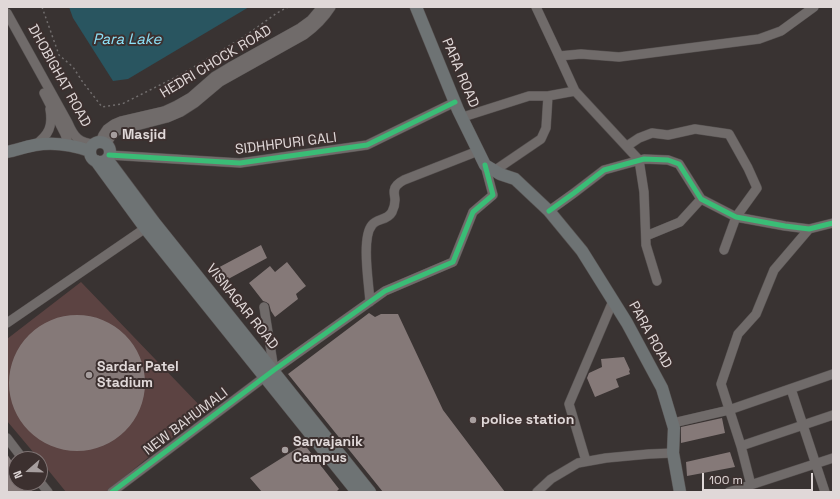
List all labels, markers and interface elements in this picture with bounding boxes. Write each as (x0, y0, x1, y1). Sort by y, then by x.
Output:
street label: DHOBIGHAT ROAD (24, 22, 94, 130)
street label: HEDRI CHOCK ROAD (157, 22, 275, 102)
water label: Para Lake (93, 31, 161, 49)
street label: PARA ROAD (438, 36, 482, 110)
place label: Masjid (122, 127, 166, 143)
street label: SIDHHPURI GALI (234, 129, 338, 159)
marker: Masjid (109, 130, 119, 140)
street label: VISNAGAR ROAD (202, 261, 282, 353)
street label: PARA ROAD (625, 299, 675, 371)
place label: Sardar Patel Stadium (97, 359, 179, 392)
marker: Sardar Patel Stadium (84, 370, 94, 380)
street label: NEW BAHUMALI (140, 385, 232, 459)
place label: police station (481, 412, 574, 428)
marker: police station (468, 415, 478, 425)
place label: Sarvajanik Campus (293, 434, 363, 466)
marker: Sarvajanik Campus (280, 445, 290, 455)
north arrow (8, 451, 48, 491)
scale bar (704, 465, 815, 491)
text: N (10, 469, 26, 481)
text: 100 m (709, 472, 743, 488)

